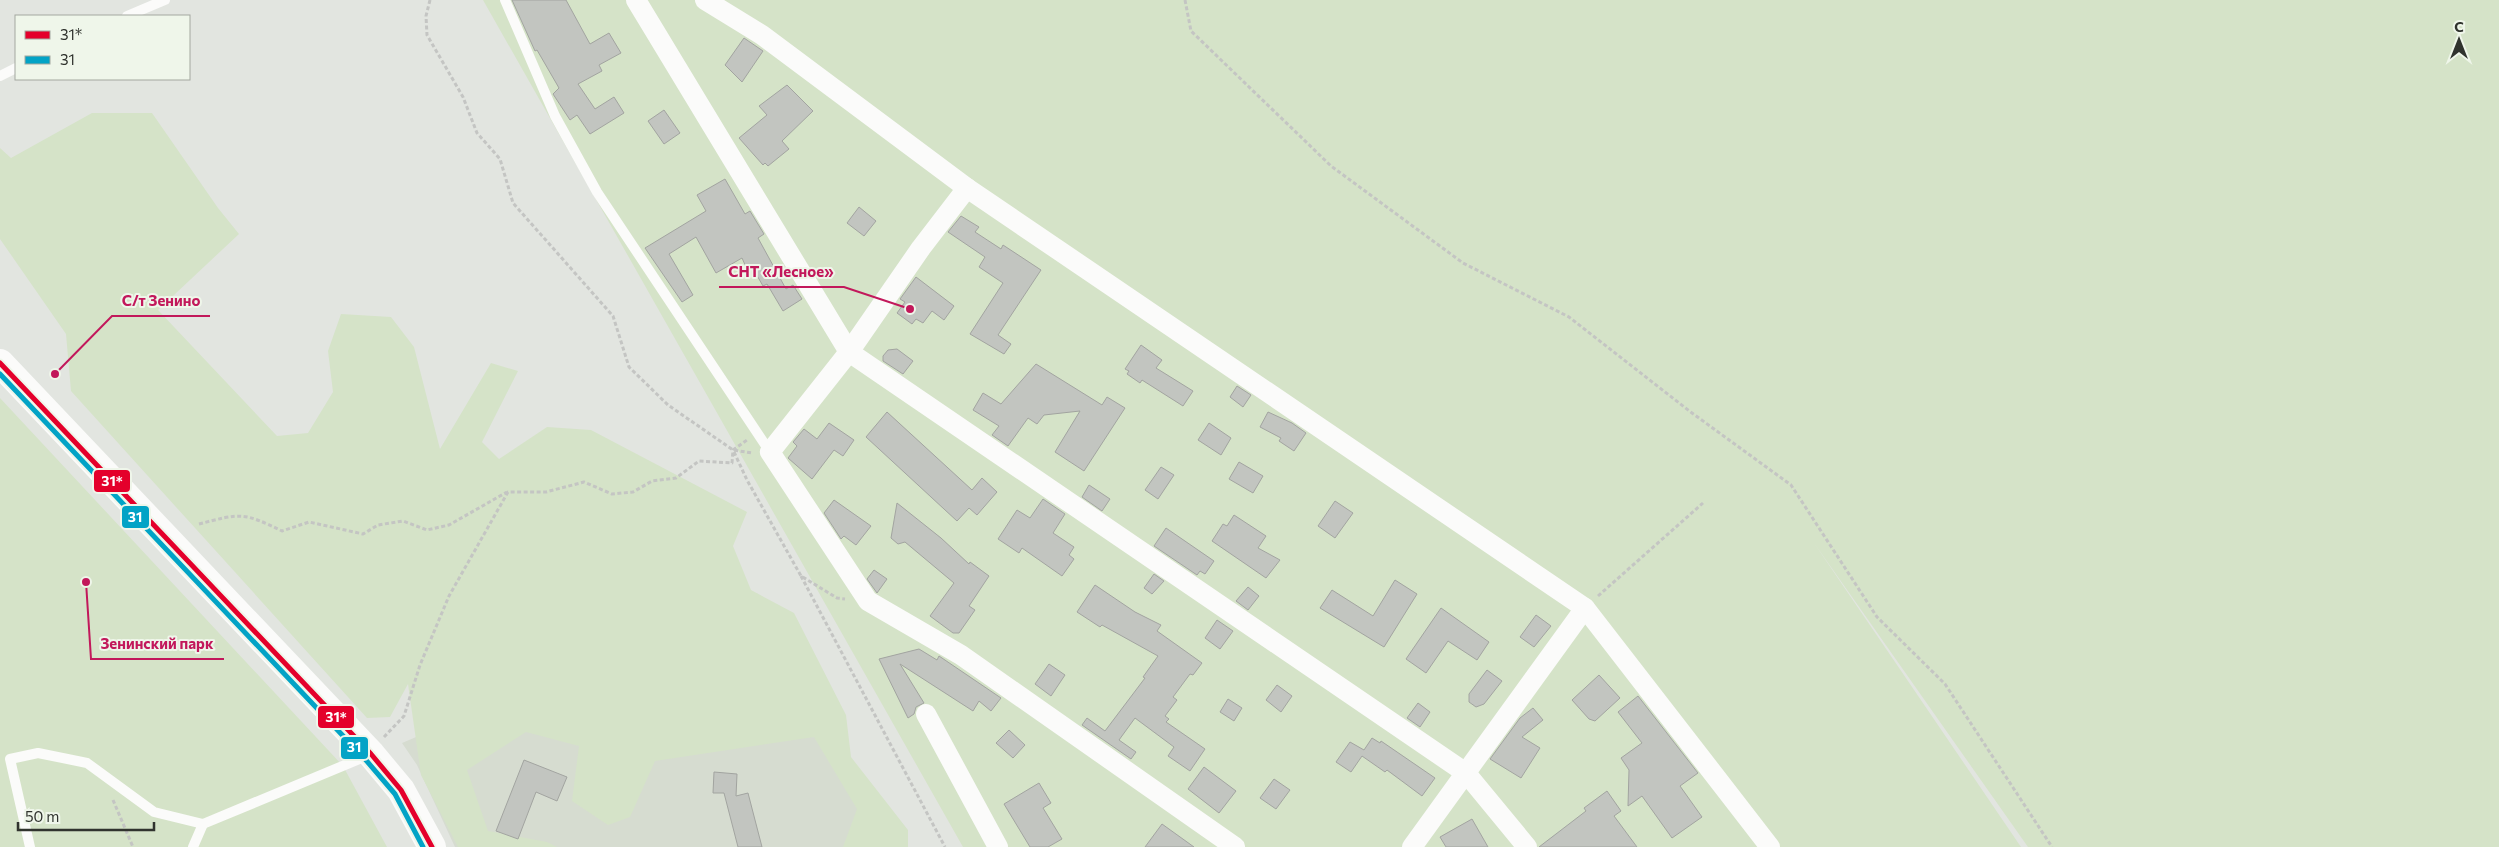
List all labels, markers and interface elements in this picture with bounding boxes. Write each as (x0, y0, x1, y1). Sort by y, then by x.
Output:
legend (15, 15, 190, 80)
north arrow (2434, 15, 2484, 65)
text: С (2454, 18, 2464, 35)
text: 31* (60, 25, 82, 43)
text: 31 (60, 50, 75, 68)
callout: СНТ «Лесное» (719, 257, 844, 287)
text: СНТ «Лесное» (728, 262, 834, 280)
callout: С/т Зенино (112, 286, 210, 316)
text: С/т Зенино (122, 291, 200, 309)
line badge: 31* (93, 469, 131, 493)
text: 31* (101, 472, 123, 489)
line badge: 31 (121, 505, 150, 529)
text: 31 (128, 508, 142, 525)
callout: Зенинский парк (91, 629, 224, 659)
text: Зенинский парк (101, 634, 214, 652)
line badge: 31* (317, 705, 355, 729)
text: 31* (325, 708, 347, 725)
line badge: 31 (340, 736, 369, 760)
text: 31 (347, 738, 361, 755)
scale bar (18, 800, 154, 832)
text: 50 m (25, 807, 59, 825)

